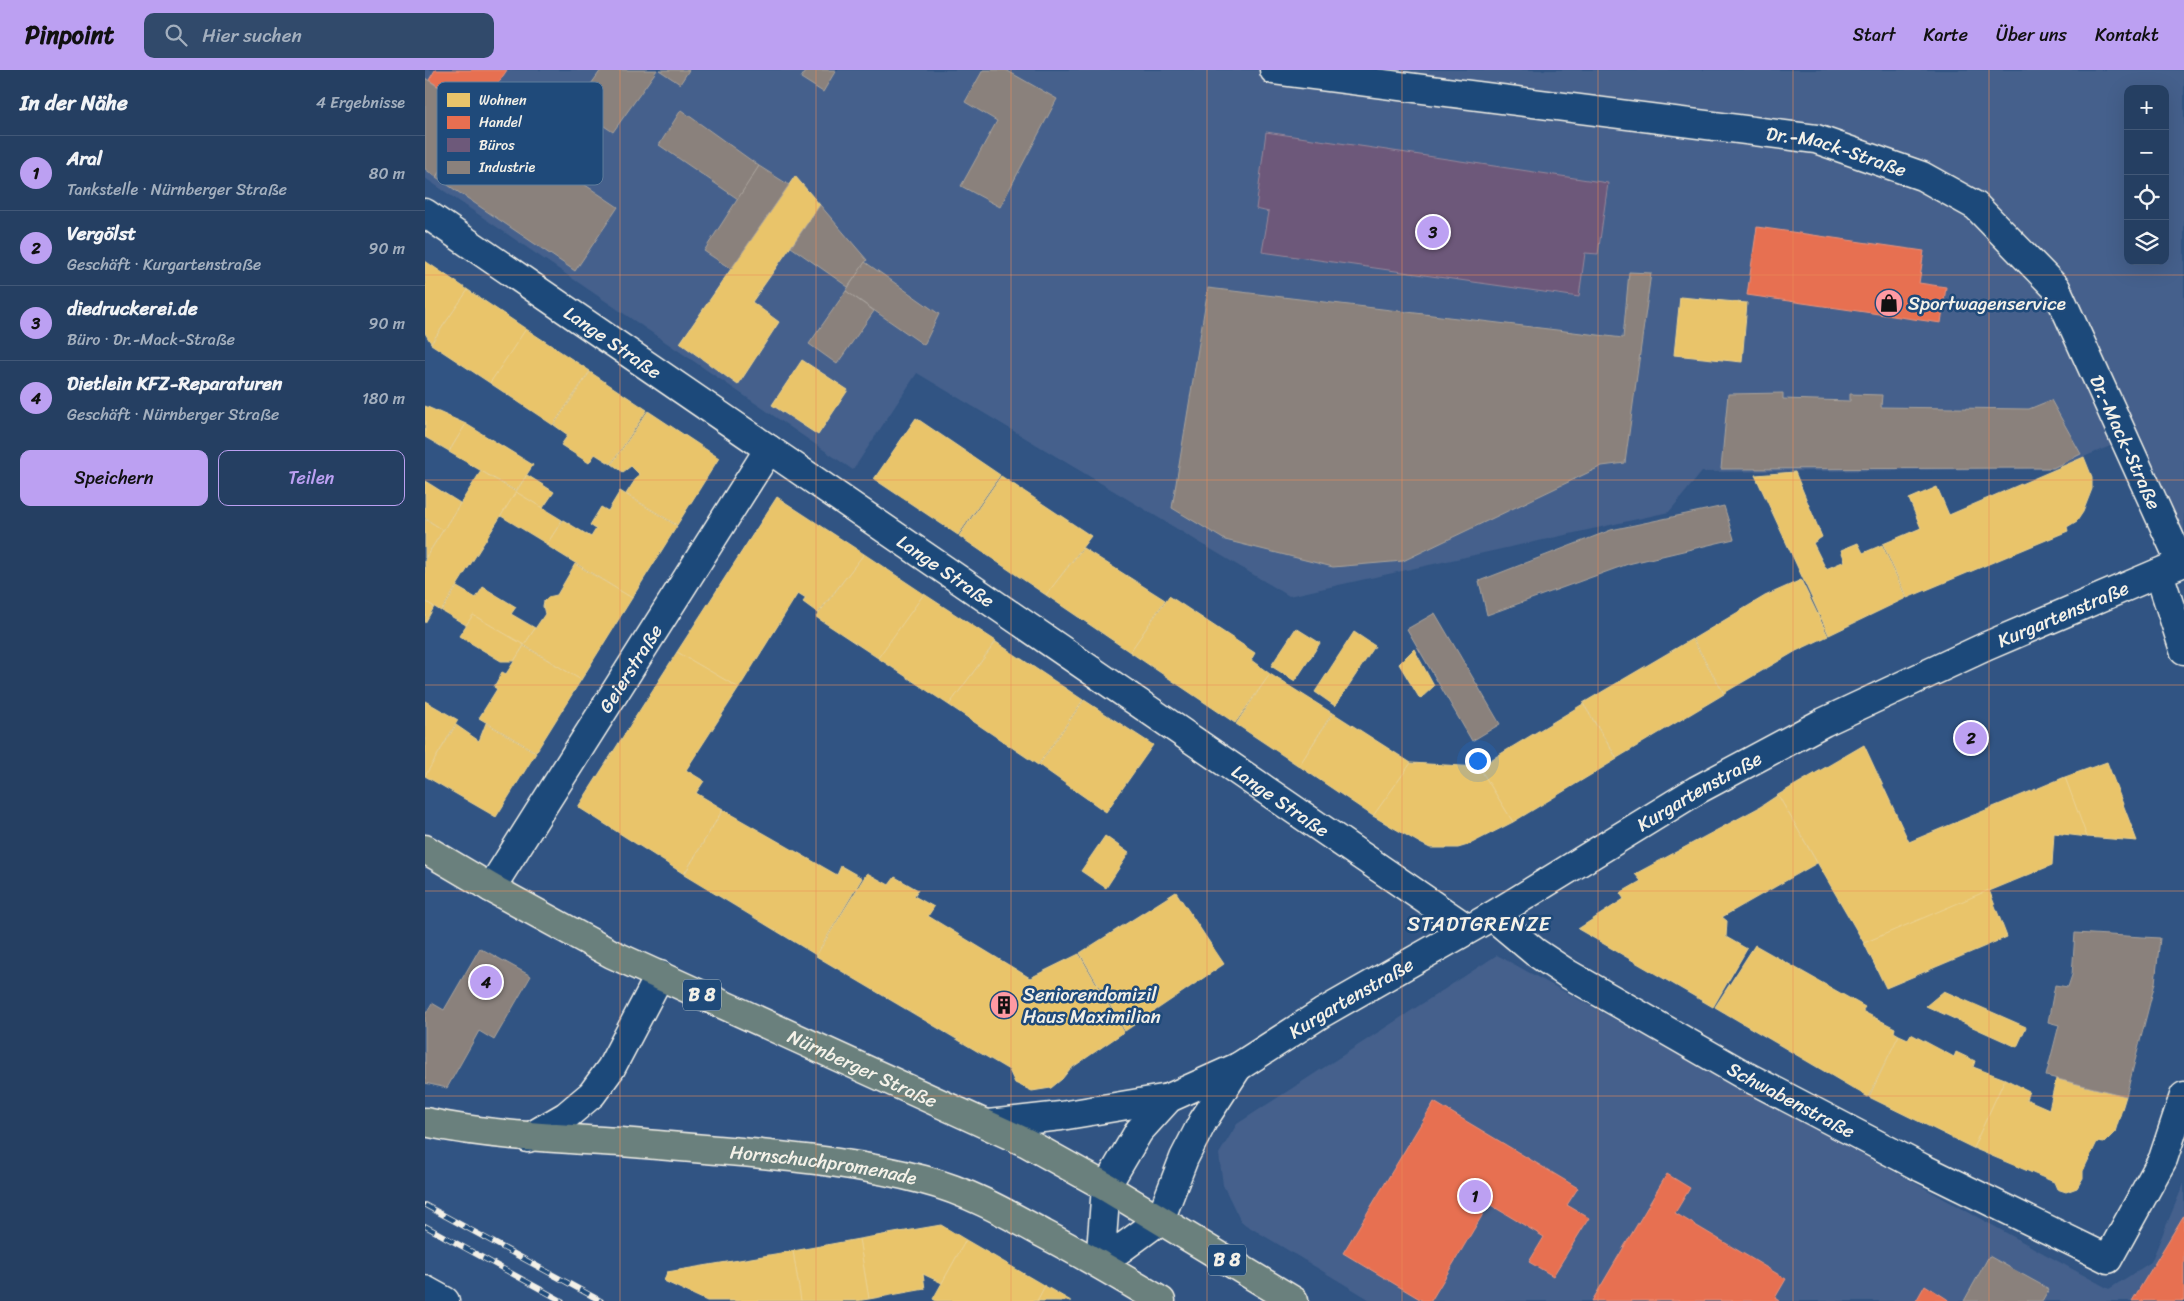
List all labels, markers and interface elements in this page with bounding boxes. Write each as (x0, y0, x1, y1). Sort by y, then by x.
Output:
search box (144, 13, 494, 58)
text: Pinpoint (25, 14, 114, 56)
text: Hier suchen (202, 19, 302, 52)
text: Start (1853, 19, 1896, 51)
text: Karte (1924, 19, 1968, 51)
text: Über uns (1996, 19, 2067, 51)
text: Kontakt (2095, 19, 2159, 51)
icon: search (162, 21, 190, 49)
legend (437, 82, 603, 185)
text: In der Nähe (20, 84, 128, 122)
map controls (2124, 85, 2169, 265)
button: + (2124, 85, 2169, 130)
text: 4 Ergebnisse (316, 88, 405, 117)
text: Wohnen (479, 88, 527, 113)
text: Handel (479, 110, 523, 135)
street label: Dr.-Mack-Straße (1764, 117, 1911, 186)
button: − (2124, 130, 2169, 175)
text: Büros (479, 133, 515, 158)
text: Aral (67, 142, 102, 175)
text: Industrie (478, 155, 535, 180)
text: 1 (33, 159, 39, 188)
text: 80 m (369, 159, 405, 188)
text: Tankstelle · Nürnberger Straße (67, 175, 287, 204)
button: locate (2124, 175, 2169, 220)
pin: 3 (1417, 213, 1449, 251)
text: Vergölst (67, 217, 136, 250)
button: layers (2124, 220, 2169, 265)
text: 2 (31, 234, 41, 263)
text: 90 m (369, 234, 405, 263)
text: Geschäft · Kurgartenstraße (67, 250, 261, 279)
place label: Sportwagenservice (1908, 287, 2066, 320)
shop icon: Sportwagenservice (1874, 288, 1904, 318)
text: diedruckerei.de (67, 292, 198, 325)
street label: Lange Straße (557, 297, 669, 388)
text: 3 (32, 309, 40, 338)
text: 90 m (369, 309, 405, 338)
text: Büro · Dr.-Mack-Straße (67, 325, 235, 354)
text: Dietlein KFZ-Reparaturen (67, 367, 282, 400)
street label: Dr.-Mack-Straße (2080, 369, 2171, 515)
text: 4 (31, 384, 41, 413)
text: 180 m (362, 384, 405, 413)
text: Geschäft · Nürnberger Straße (67, 400, 279, 429)
button: Speichern (20, 450, 208, 506)
button: Teilen (218, 450, 405, 506)
street label: Lange Straße (890, 526, 1002, 617)
street label: Kurgartenstraße (1992, 571, 2134, 657)
street label: Geierstraße (590, 617, 671, 720)
pin: 2 (1955, 719, 1987, 757)
street label: Kurgartenstraße (1630, 742, 1768, 841)
your location (1465, 748, 1491, 774)
street label: Lange Straße (1225, 755, 1336, 847)
district label: STADTGRENZE (1407, 905, 1551, 943)
street label: Kurgartenstraße (1282, 948, 1420, 1048)
pin: 4 (470, 963, 502, 1001)
place label: Seniorendomizil Haus Maximilian (1023, 978, 1161, 1033)
road number: B 8 (683, 980, 721, 1010)
building icon: Seniorendomizil Haus Maximilian (989, 990, 1019, 1020)
street label: Nürnberger Straße (782, 1020, 943, 1117)
street label: Schwabenstraße (1721, 1053, 1861, 1147)
street label: Hornschuchpromenade (729, 1135, 920, 1195)
pin: 1 (1459, 1177, 1491, 1215)
road number: B 8 (1208, 1244, 1246, 1276)

